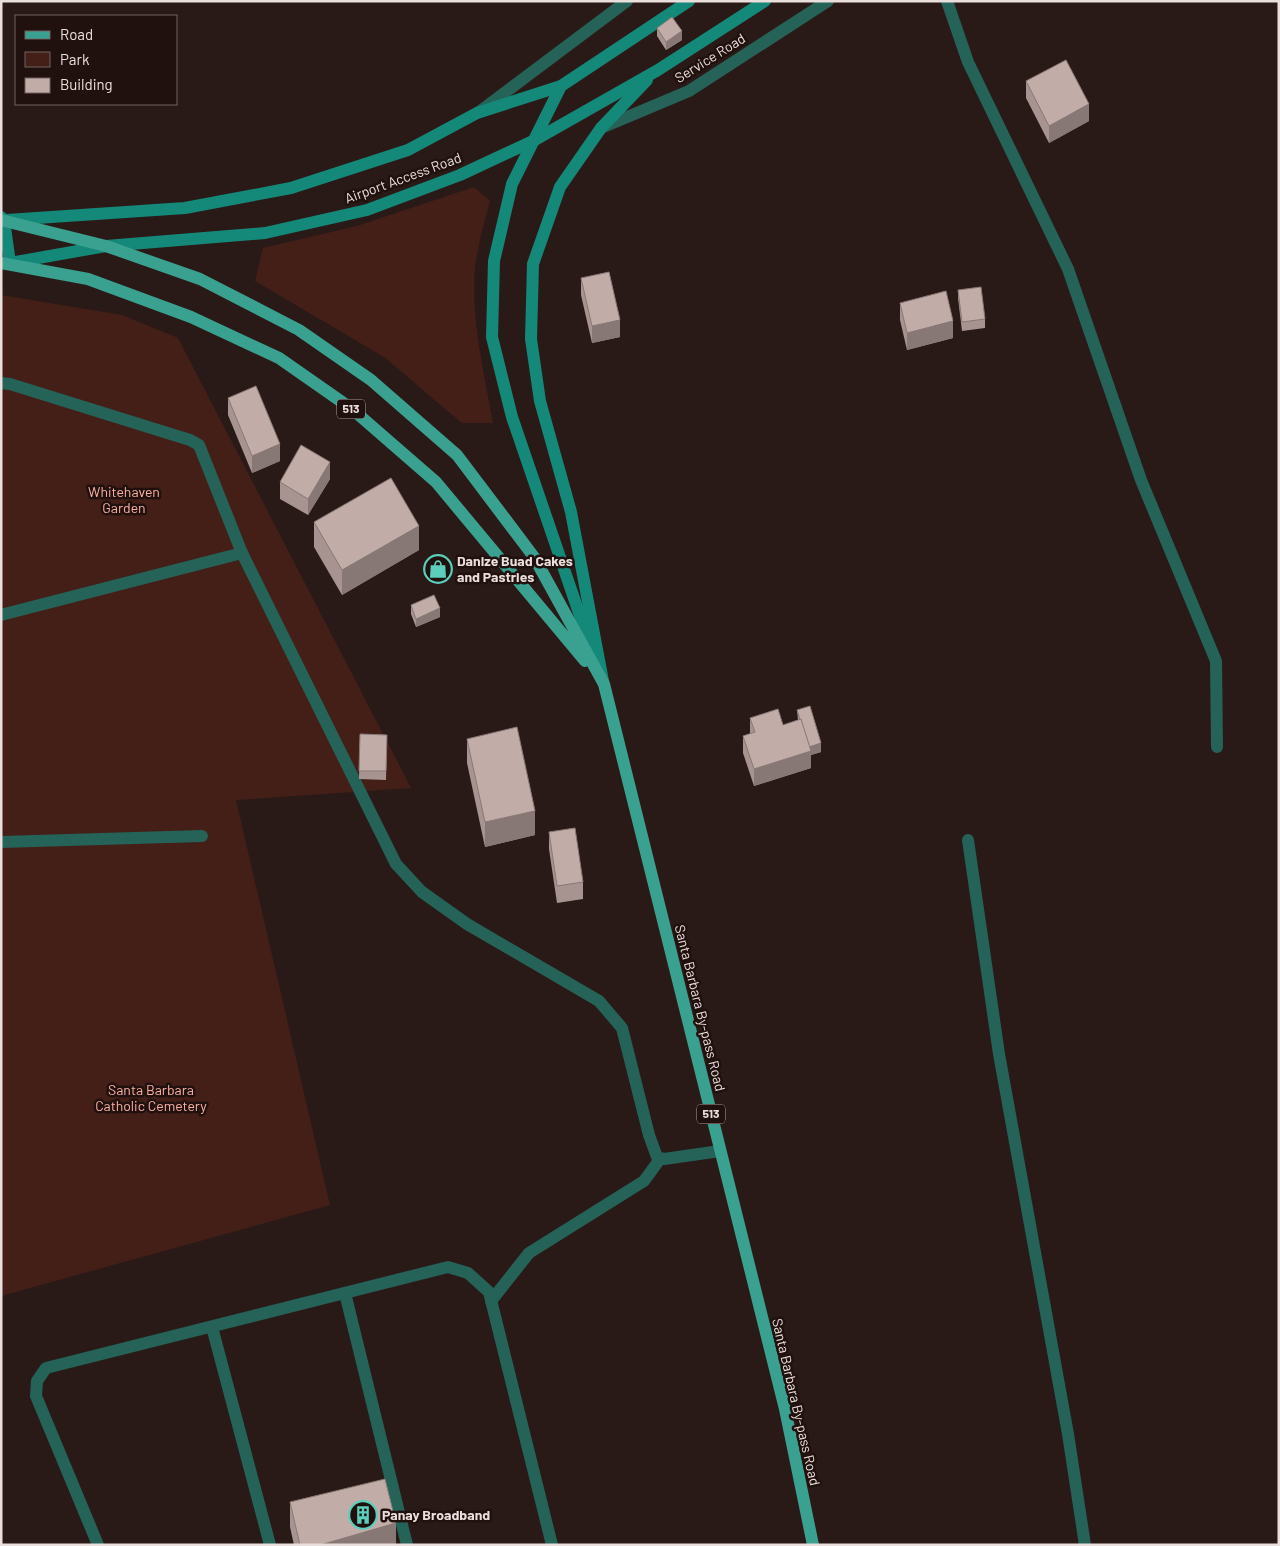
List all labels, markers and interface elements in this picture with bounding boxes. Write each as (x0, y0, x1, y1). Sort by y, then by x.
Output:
legend (15, 15, 178, 105)
text: Road (60, 25, 93, 43)
street label: Service Road (671, 29, 748, 86)
text: Park (60, 50, 90, 68)
text: Building (60, 75, 113, 93)
street label: Airport Access Road (342, 149, 463, 207)
road number: 513 (337, 399, 365, 418)
park label: Whitehaven Garden (88, 483, 160, 516)
place label: Danize Buad Cakes and Pastries (457, 552, 573, 585)
shop icon: Danize Buad Cakes and Pastries (423, 554, 453, 584)
street label: Santa Barbara By-pass Road (672, 923, 729, 1093)
park label: Santa Barbara Catholic Cemetery (95, 1081, 207, 1114)
road number: 513 (697, 1104, 725, 1124)
street label: Santa Barbara By-pass Road (769, 1317, 824, 1487)
building icon: Panay Broadband (348, 1500, 378, 1530)
place label: Panay Broadband (382, 1506, 490, 1523)

